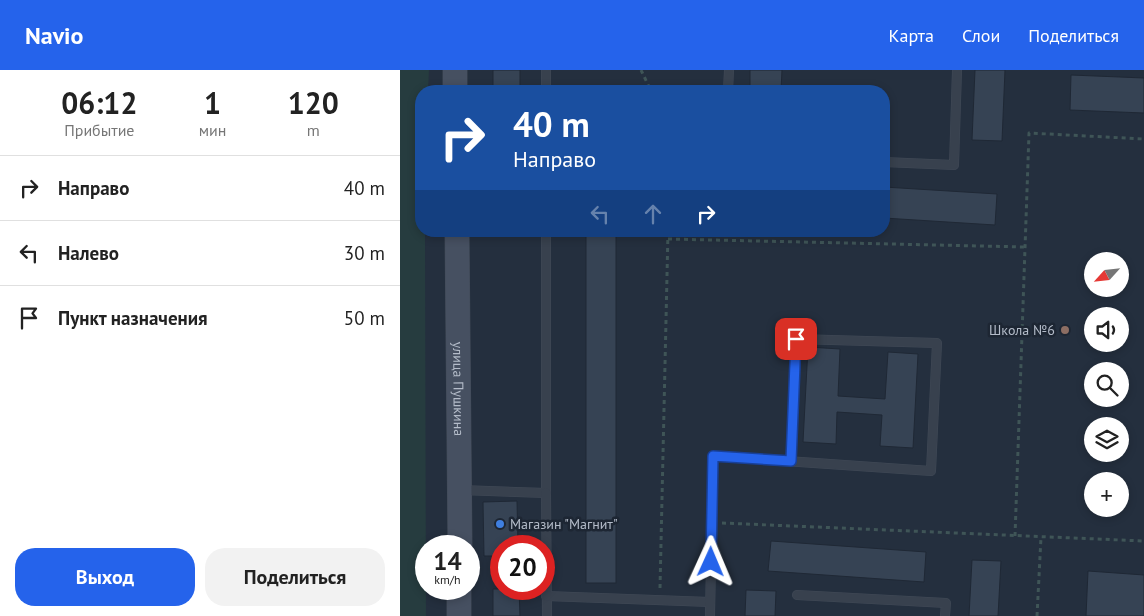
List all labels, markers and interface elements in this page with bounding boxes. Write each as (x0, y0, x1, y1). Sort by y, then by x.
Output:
text: Navio (25, 20, 83, 51)
text: Карта (889, 24, 934, 47)
text: Слои (962, 24, 1000, 47)
text: Поделиться (1028, 24, 1119, 47)
text: 06:12 (61, 83, 137, 122)
text: 1 (204, 83, 221, 122)
text: 120 (288, 83, 339, 122)
text: 40 m (513, 101, 590, 147)
icon: right (430, 105, 495, 170)
text: Прибытие (64, 120, 135, 140)
text: мин (199, 120, 226, 140)
text: m (307, 120, 320, 140)
text: Направо (513, 145, 596, 173)
icon: right (15, 174, 43, 202)
text: Направо (58, 176, 129, 200)
text: 40 m (344, 176, 385, 200)
icon: left (586, 200, 614, 228)
icon: ahead (639, 200, 667, 228)
icon: right (692, 200, 720, 228)
icon: left (15, 239, 43, 267)
text: Налево (58, 241, 119, 265)
text: 30 m (344, 241, 385, 265)
north arrow (1084, 252, 1129, 298)
map controls (1084, 252, 1129, 517)
icon: arrive (15, 304, 43, 332)
text: Пункт назначения (58, 306, 208, 330)
text: 50 m (344, 306, 385, 330)
button: sound (1084, 307, 1129, 352)
pin (775, 318, 817, 360)
place label: Школа №6 (989, 321, 1055, 339)
marker: Школа №6 (1059, 324, 1071, 336)
icon: arrive (782, 325, 810, 353)
street label: улица Пушкина (449, 342, 468, 436)
button: search (1084, 362, 1129, 407)
button: layers (1084, 417, 1129, 462)
button: + (1084, 472, 1129, 517)
place label: Магазин "Магнит" (510, 515, 618, 533)
marker: Магазин "Магнит" (494, 518, 506, 530)
speed limit sign: 20 (490, 535, 555, 600)
position arrow (684, 535, 736, 587)
text: 14 (433, 545, 462, 577)
button: Выход (15, 548, 195, 606)
button: Поделиться (205, 548, 385, 606)
text: km/h (434, 572, 461, 587)

